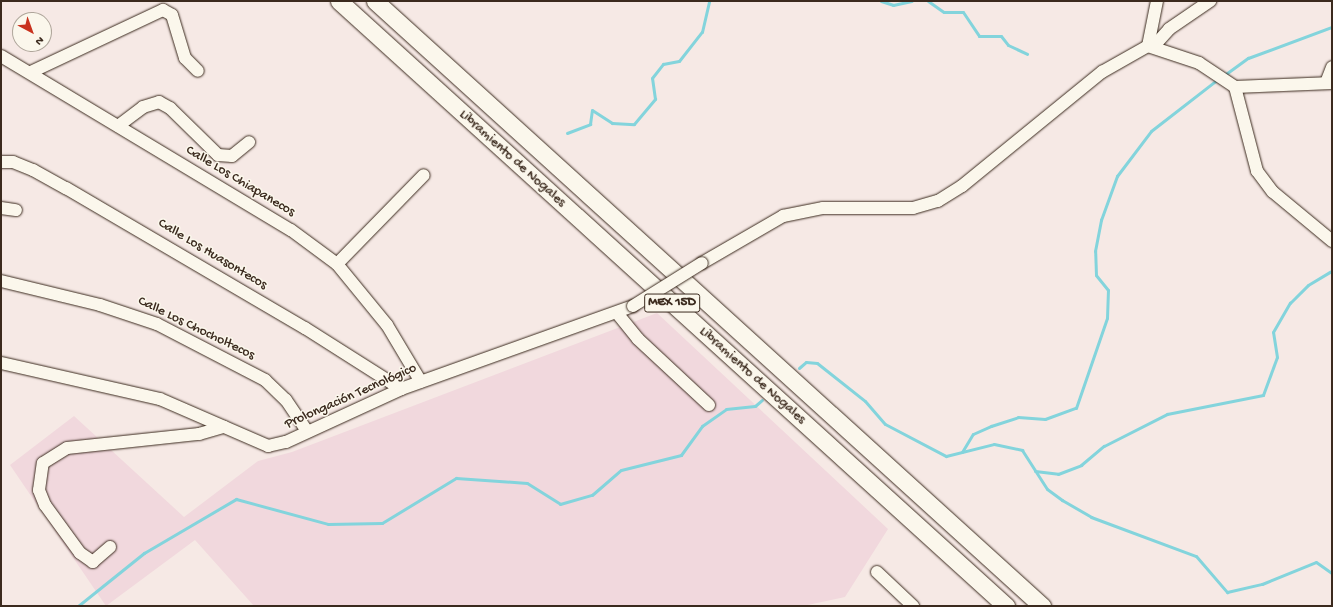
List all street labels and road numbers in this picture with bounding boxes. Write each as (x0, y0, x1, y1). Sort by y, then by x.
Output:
street label: Libramiento de Nogales (455, 107, 569, 211)
street label: Calle Los Chiapanecos (182, 143, 298, 221)
street label: Calle Los Huasontecos (154, 216, 270, 294)
road number: MEX 15D (644, 292, 700, 314)
street label: Calle Los Chocholtecos (135, 293, 257, 365)
street label: Libramiento de Nogales (695, 324, 809, 428)
street label: Prolongación Tecnológico (283, 360, 419, 434)

